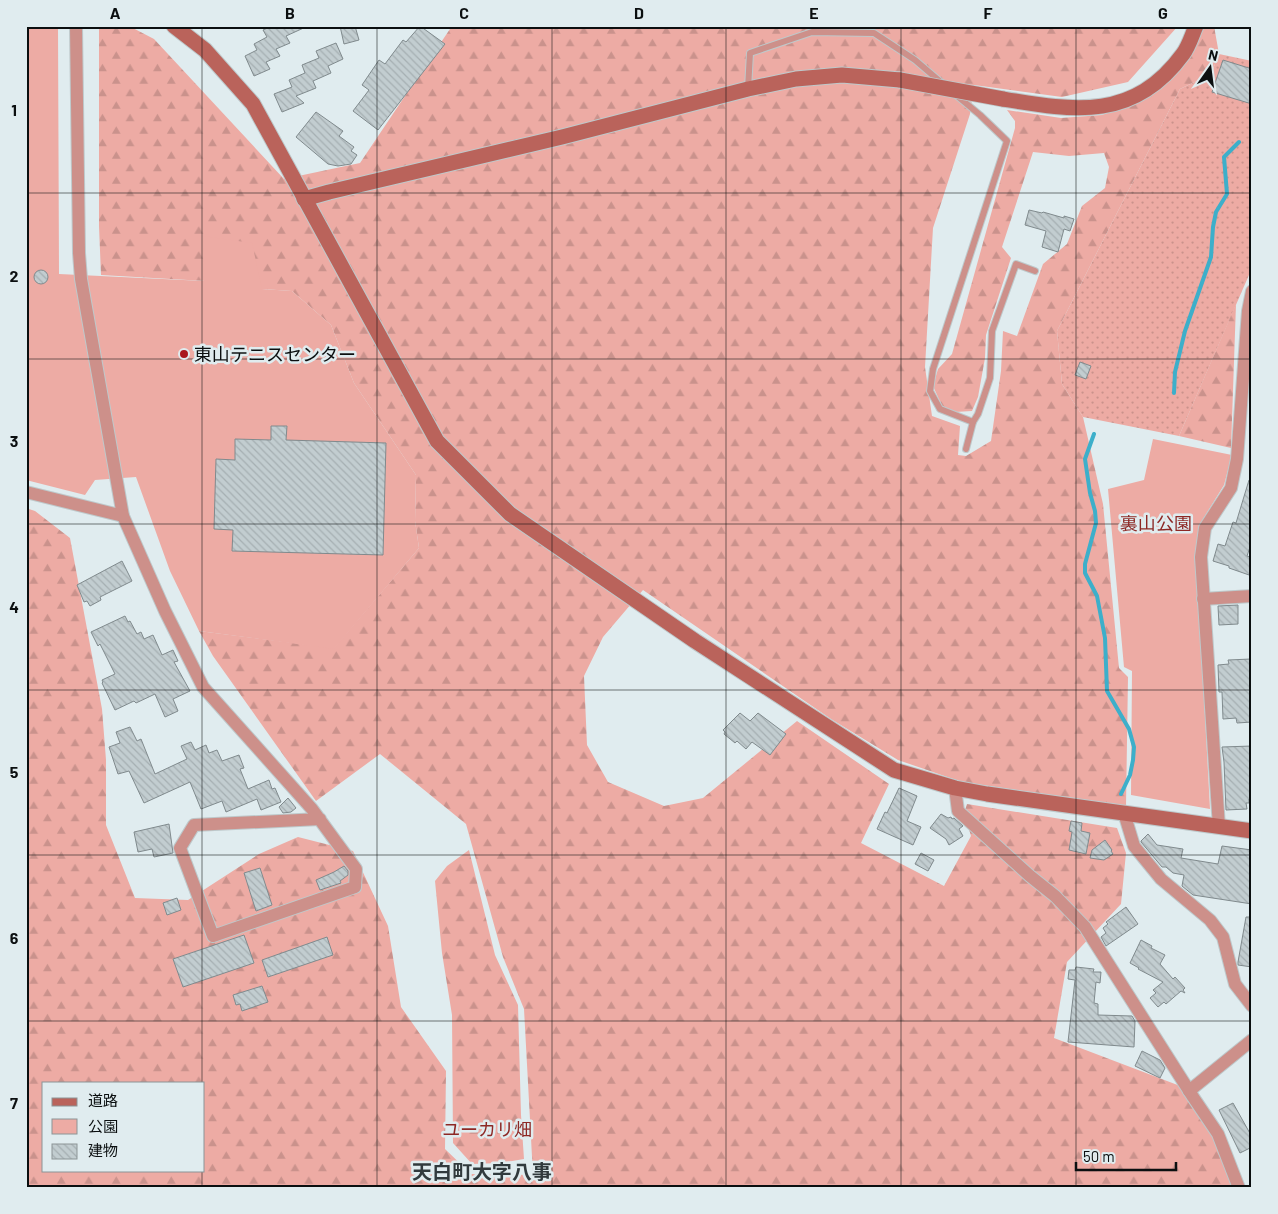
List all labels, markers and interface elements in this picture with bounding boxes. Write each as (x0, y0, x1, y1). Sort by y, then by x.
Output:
text: A (110, 3, 121, 22)
text: B (285, 3, 295, 22)
text: C (459, 3, 469, 22)
text: D (634, 3, 644, 22)
text: E (809, 3, 819, 22)
text: F (984, 3, 993, 22)
text: G (1158, 3, 1168, 22)
north arrow (1186, 42, 1236, 92)
text: N (1207, 46, 1220, 64)
text: 1 (11, 100, 17, 119)
text: 2 (10, 266, 19, 285)
place label: 東山テニスセンター (194, 343, 356, 365)
marker: 東山テニスセンター (178, 348, 190, 360)
text: 3 (10, 431, 18, 450)
park label: 裏山公園 (1120, 512, 1192, 534)
text: 4 (9, 597, 19, 616)
text: 5 (10, 762, 19, 781)
text: 6 (10, 928, 19, 947)
legend (42, 1082, 205, 1172)
text: 道路 (88, 1091, 118, 1109)
text: 7 (10, 1093, 18, 1112)
text: 公園 (88, 1117, 118, 1135)
park label: ユーカリ畑 (442, 1118, 532, 1140)
scale bar (1076, 1139, 1176, 1171)
text: 建物 (88, 1141, 118, 1159)
text: 50 m (1083, 1147, 1115, 1165)
district label: 天白町大字八事 (412, 1159, 552, 1183)

